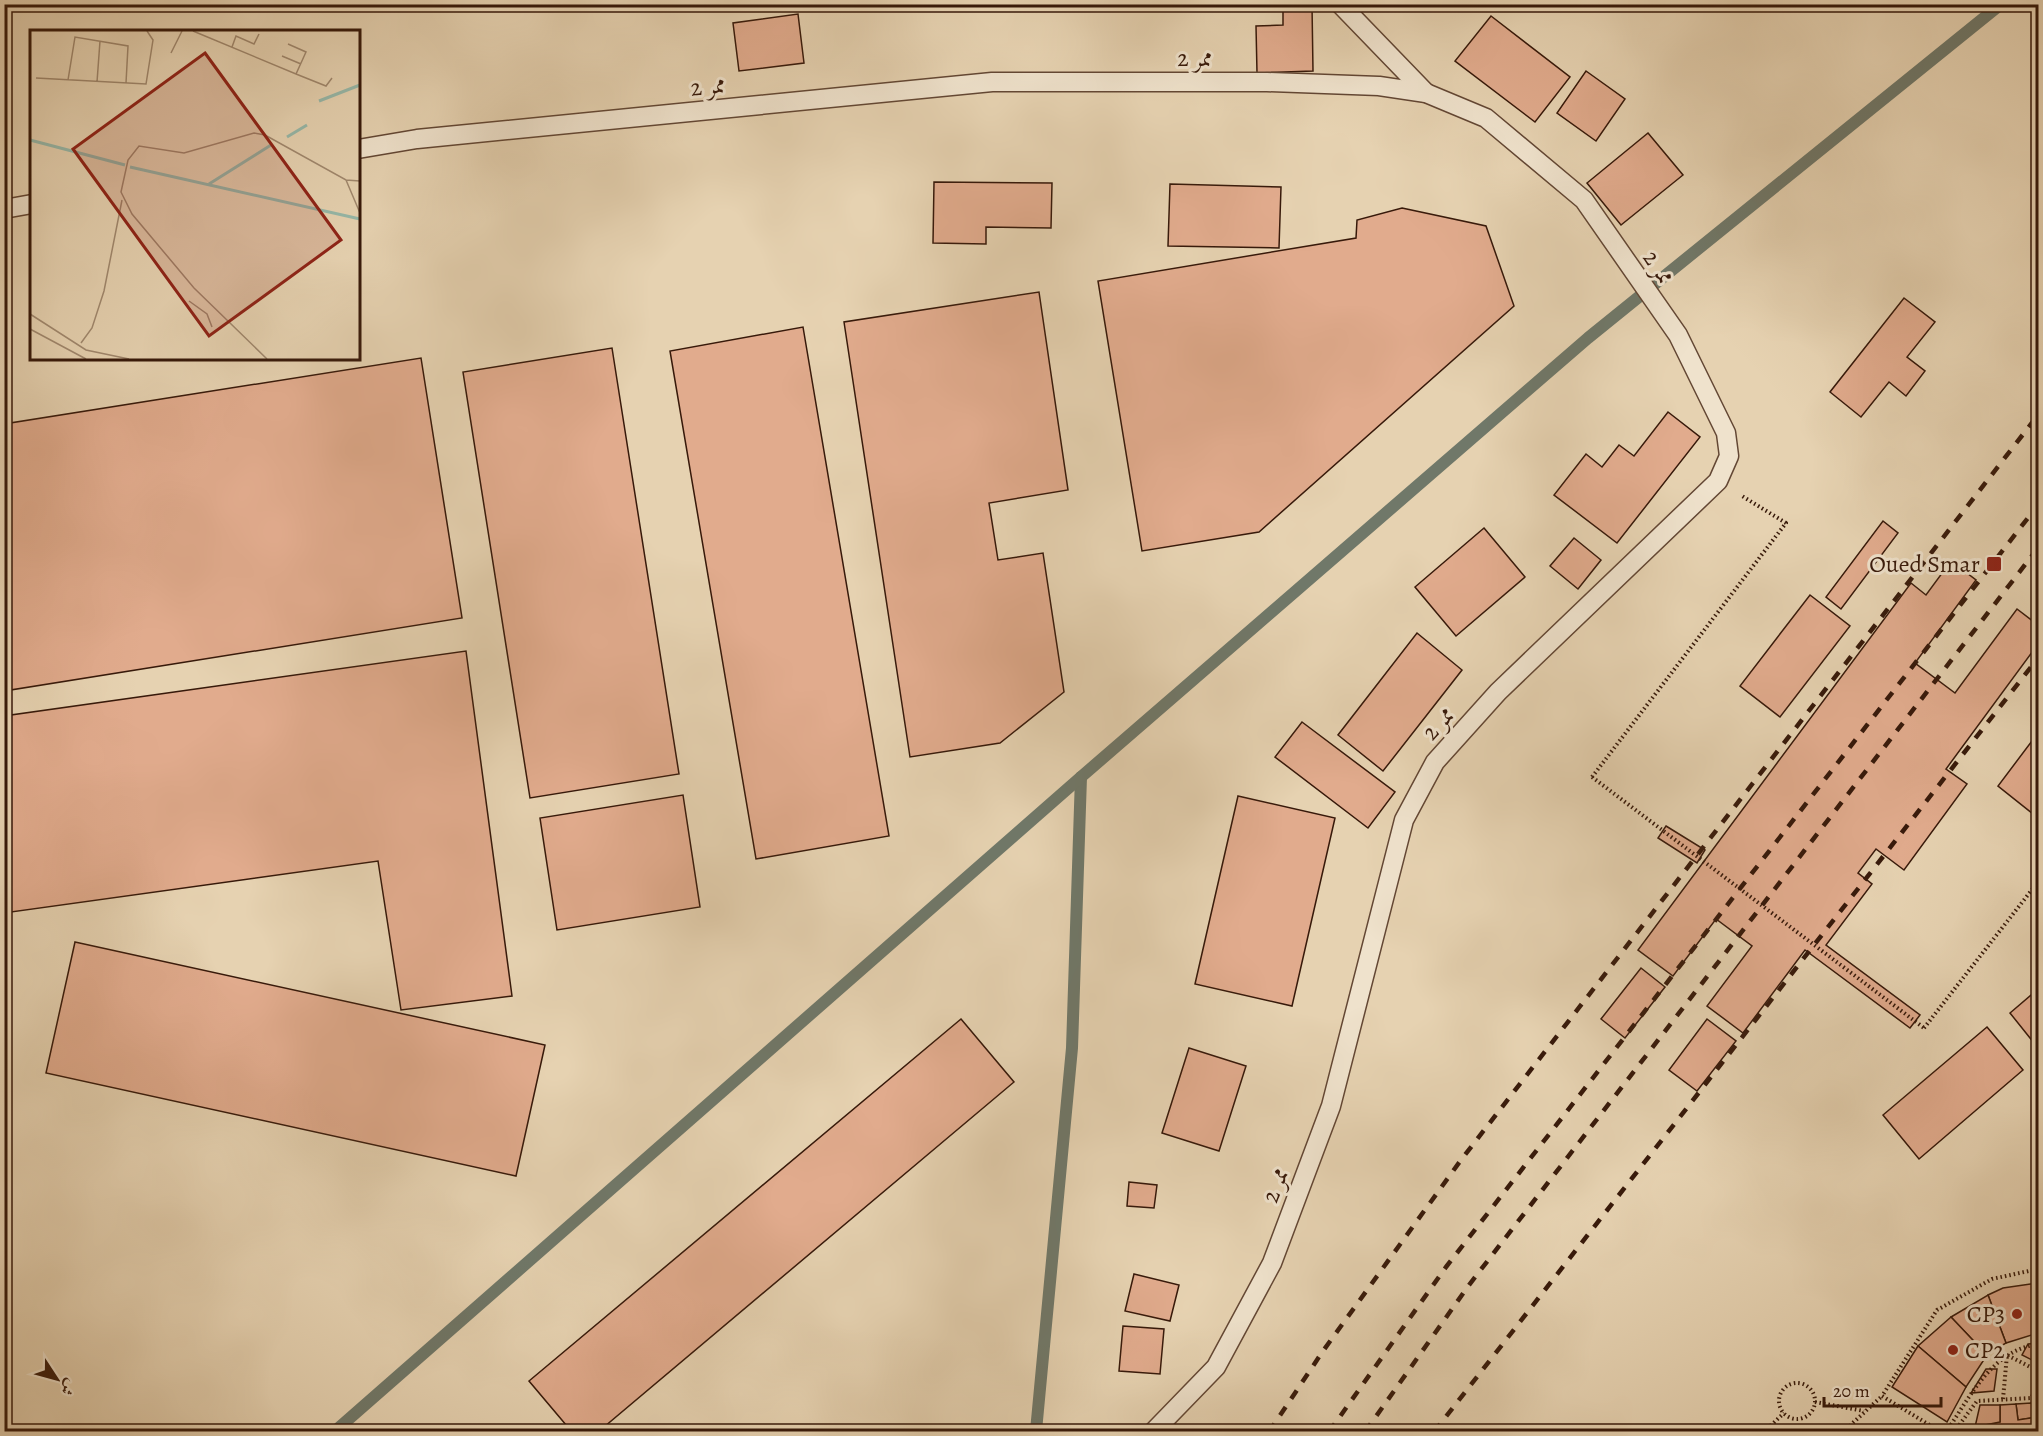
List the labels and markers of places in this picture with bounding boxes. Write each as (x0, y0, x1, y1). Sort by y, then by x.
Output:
place label: Oued Smar (1869, 548, 1980, 580)
marker: Oued Smar (1985, 555, 2003, 573)
place label: CP3 (1967, 1298, 2005, 1330)
marker: CP3 (2010, 1307, 2024, 1321)
place label: CP2 (1965, 1334, 2005, 1366)
marker: CP2 (1946, 1343, 1960, 1357)

